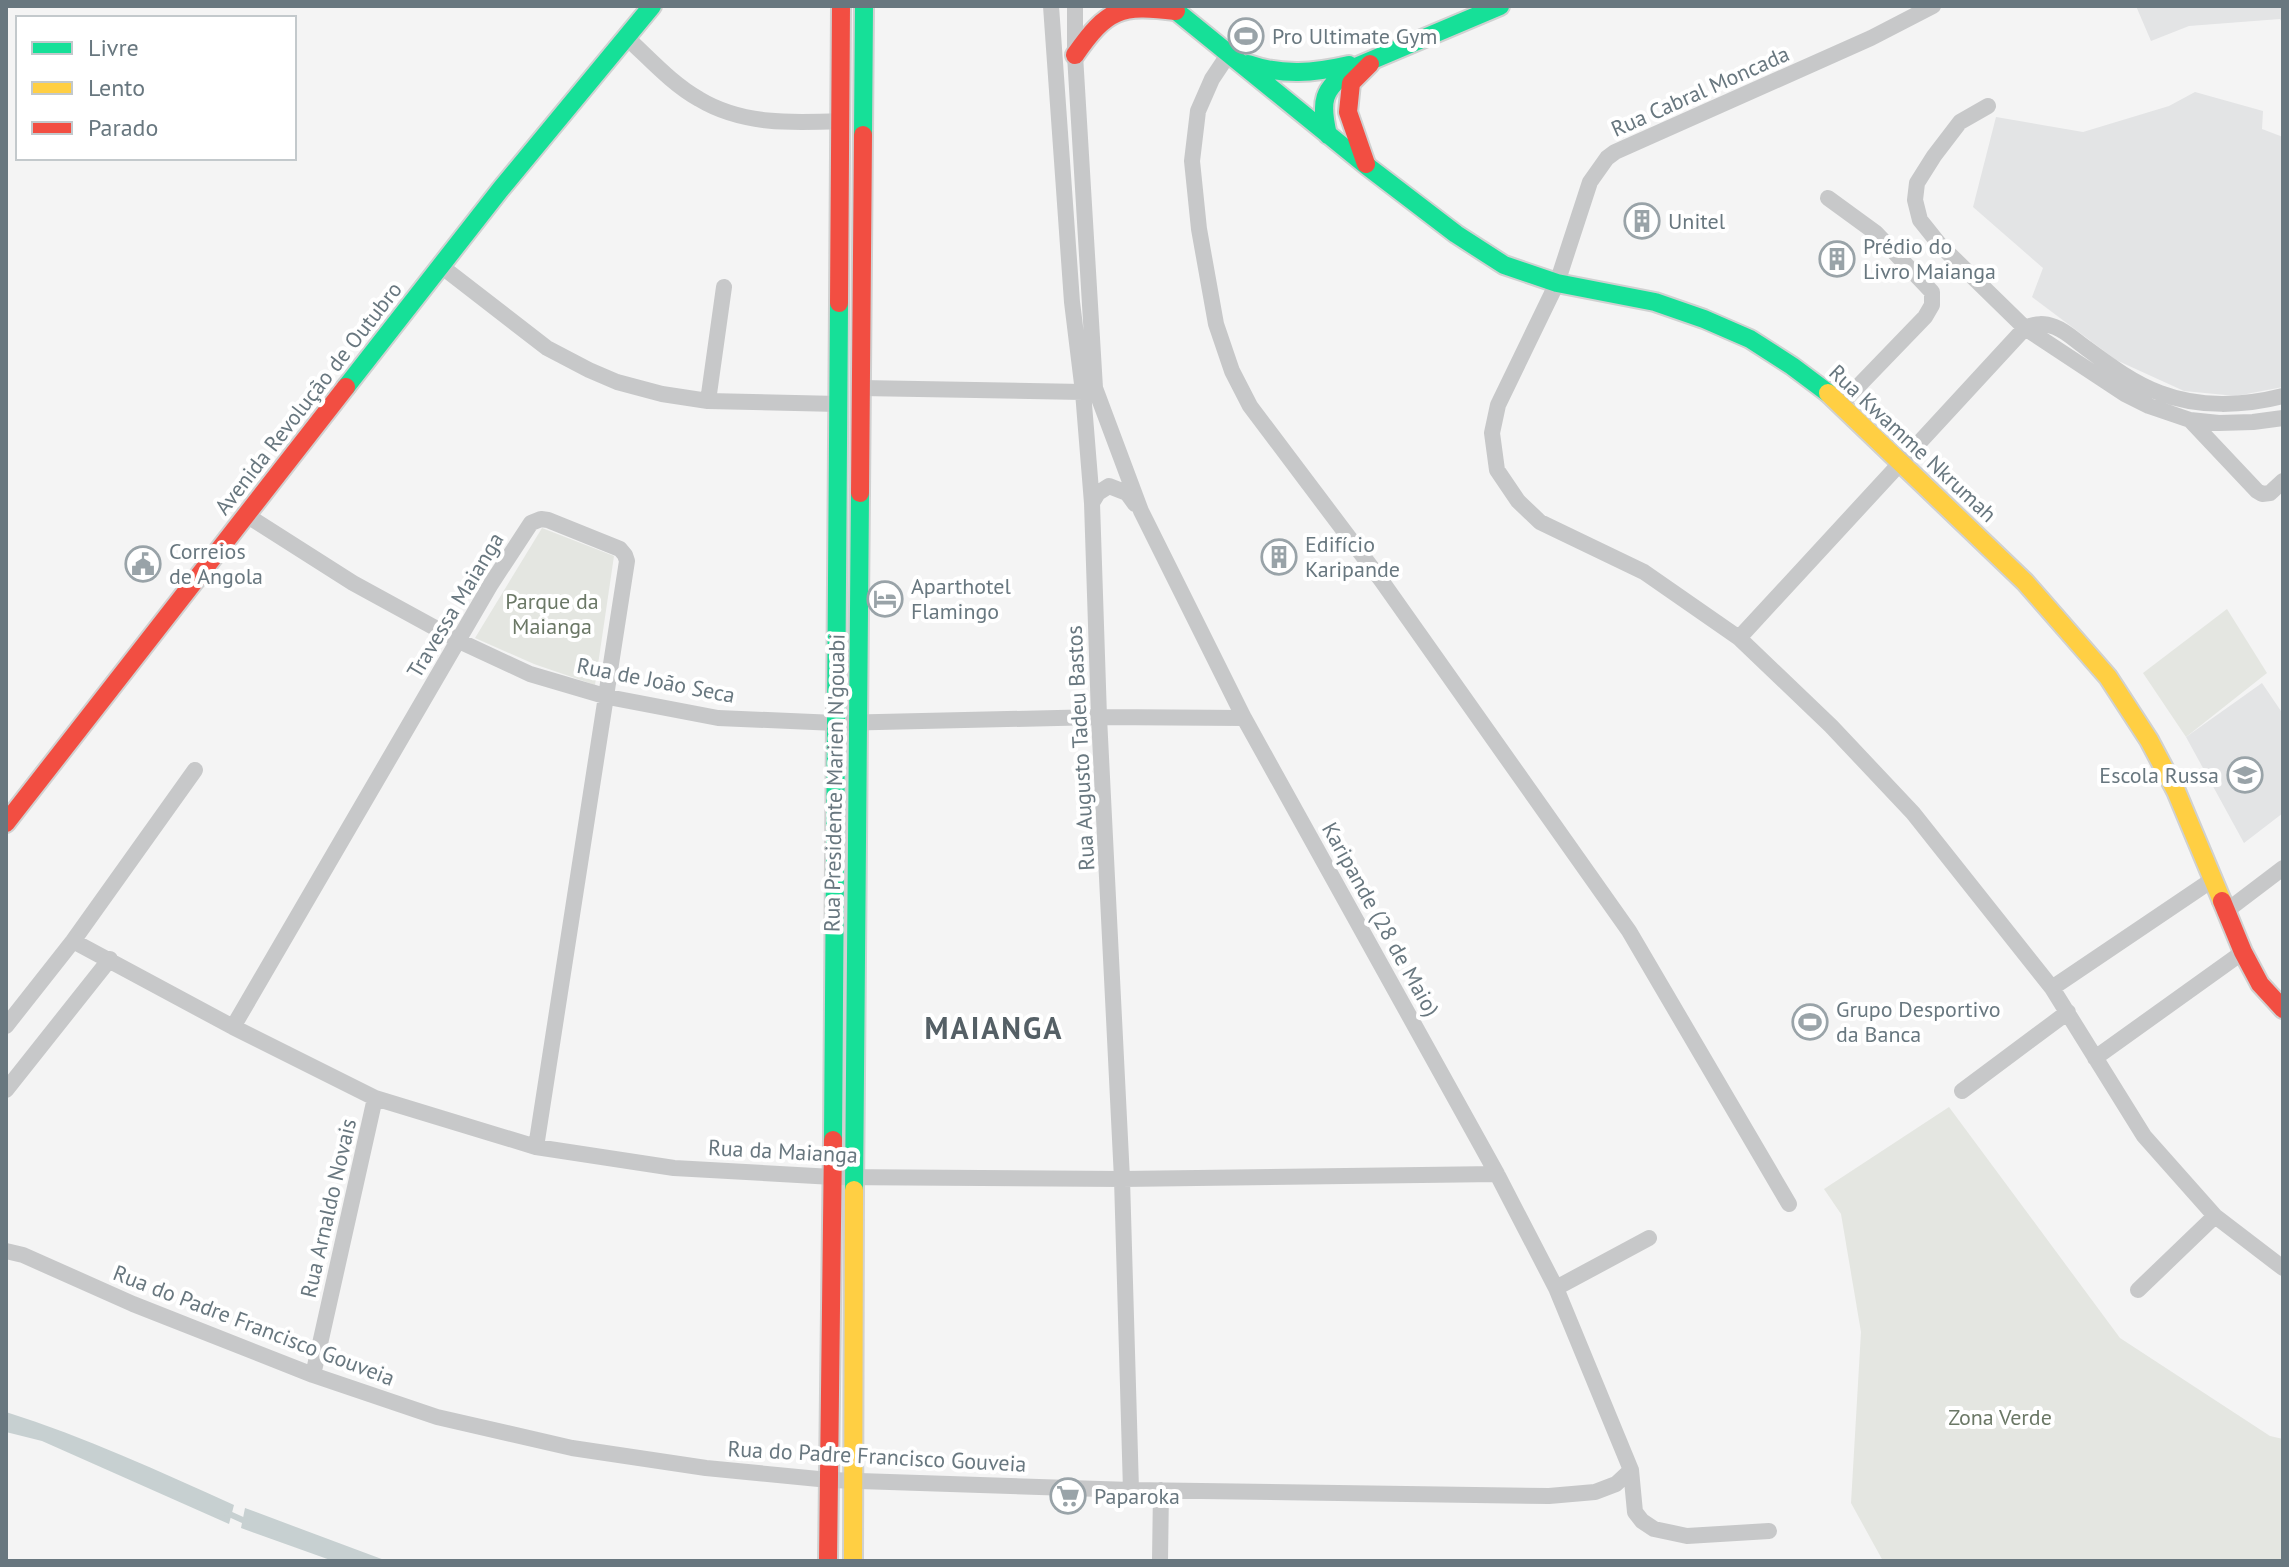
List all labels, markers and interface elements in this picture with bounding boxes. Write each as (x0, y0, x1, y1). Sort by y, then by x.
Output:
legend (16, 16, 296, 160)
sports icon: Pro Ultimate Gym (1227, 17, 1265, 55)
place label: Pro Ultimate Gym (1272, 22, 1437, 50)
text: Livre (88, 32, 139, 63)
street label: Rua Cabral Moncada (1607, 39, 1793, 143)
text: Lento (88, 72, 145, 103)
text: Parado (88, 112, 158, 143)
building icon: Unitel (1623, 202, 1661, 240)
place label: Unitel (1668, 207, 1726, 235)
place label: Prédio do Livro Maianga (1863, 232, 1996, 285)
building icon: Prédio do Livro Maianga (1818, 240, 1856, 278)
street label: Avenida Revolução de Outubro (208, 276, 408, 520)
street label: Rua Kwamme Nkrumah (1823, 358, 2003, 528)
street label: Travessa Maianga (401, 527, 509, 683)
place label: Edifício Karipande (1305, 530, 1400, 583)
place label: Correios de Angola (169, 537, 263, 590)
building icon: Edifício Karipande (1260, 538, 1298, 576)
public building icon: Correios de Angola (124, 545, 162, 583)
place label: Aparthotel Flamingo (911, 572, 1012, 625)
hotel icon: Aparthotel Flamingo (866, 580, 904, 618)
park label: Parque da Maianga (505, 587, 599, 640)
street label: Rua Augusto Tadeu Bastos (1060, 625, 1100, 871)
street label: Rua Presidente Marien N'gouabi (817, 634, 851, 932)
street label: Rua de João Seca (574, 651, 738, 709)
school or university icon: Escola Russa (2226, 756, 2264, 794)
place label: Escola Russa (2099, 761, 2219, 789)
street label: Karipande (28 de Maio) (1316, 817, 1446, 1021)
place label: Grupo Desportivo da Banca (1836, 995, 2001, 1048)
sports icon: Grupo Desportivo da Banca (1791, 1003, 1829, 1041)
district label: MAIANGA (925, 1008, 1063, 1047)
street label: Rua Arnaldo Novais (294, 1116, 362, 1300)
street label: Rua da Maianga (707, 1133, 859, 1169)
street label: Rua do Padre Francisco Gouveia (109, 1258, 399, 1392)
park label: Zona Verde (1948, 1403, 2052, 1431)
street label: Rua do Padre Francisco Gouveia (727, 1434, 1027, 1478)
supermarket icon: Paparoka (1049, 1477, 1087, 1515)
place label: Paparoka (1094, 1482, 1180, 1510)

